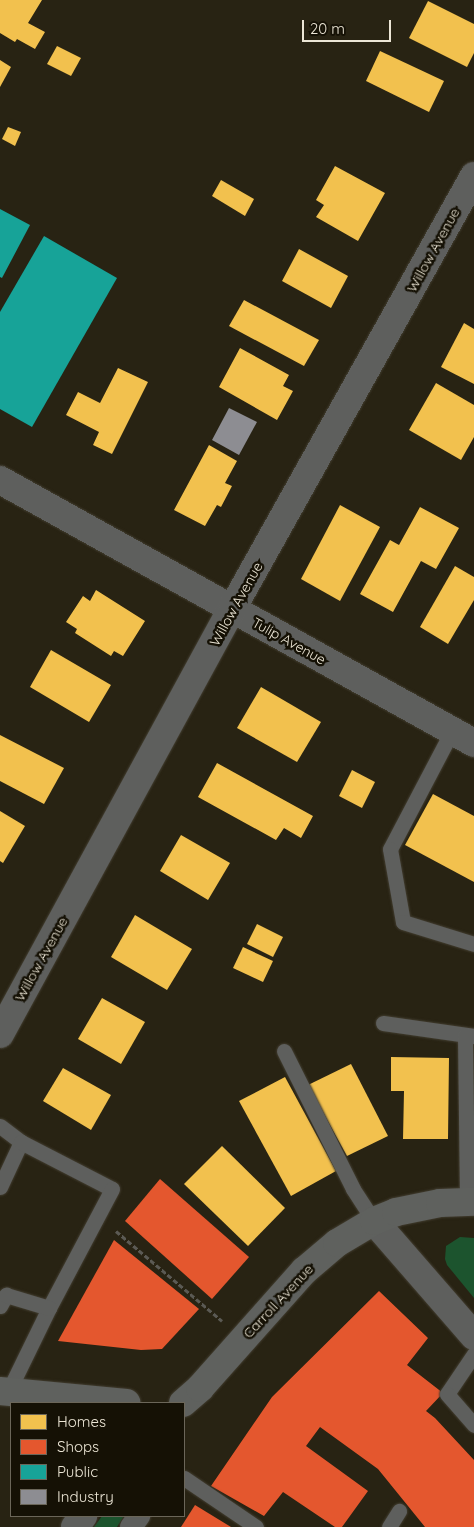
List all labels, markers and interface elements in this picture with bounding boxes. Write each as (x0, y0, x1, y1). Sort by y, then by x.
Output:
scale bar (304, 10, 393, 42)
text: 20 m (310, 19, 345, 38)
street label: Willow Avenue (403, 205, 463, 295)
street label: Willow Avenue (206, 559, 266, 649)
street label: Tulip Avenue (249, 614, 329, 668)
street label: Willow Avenue (11, 914, 71, 1004)
street label: Carroll Avenue (240, 1261, 316, 1341)
legend (10, 1402, 185, 1517)
text: Homes (57, 1412, 106, 1431)
text: Shops (57, 1437, 99, 1456)
text: Public (57, 1462, 98, 1481)
text: Industry (57, 1487, 114, 1506)

